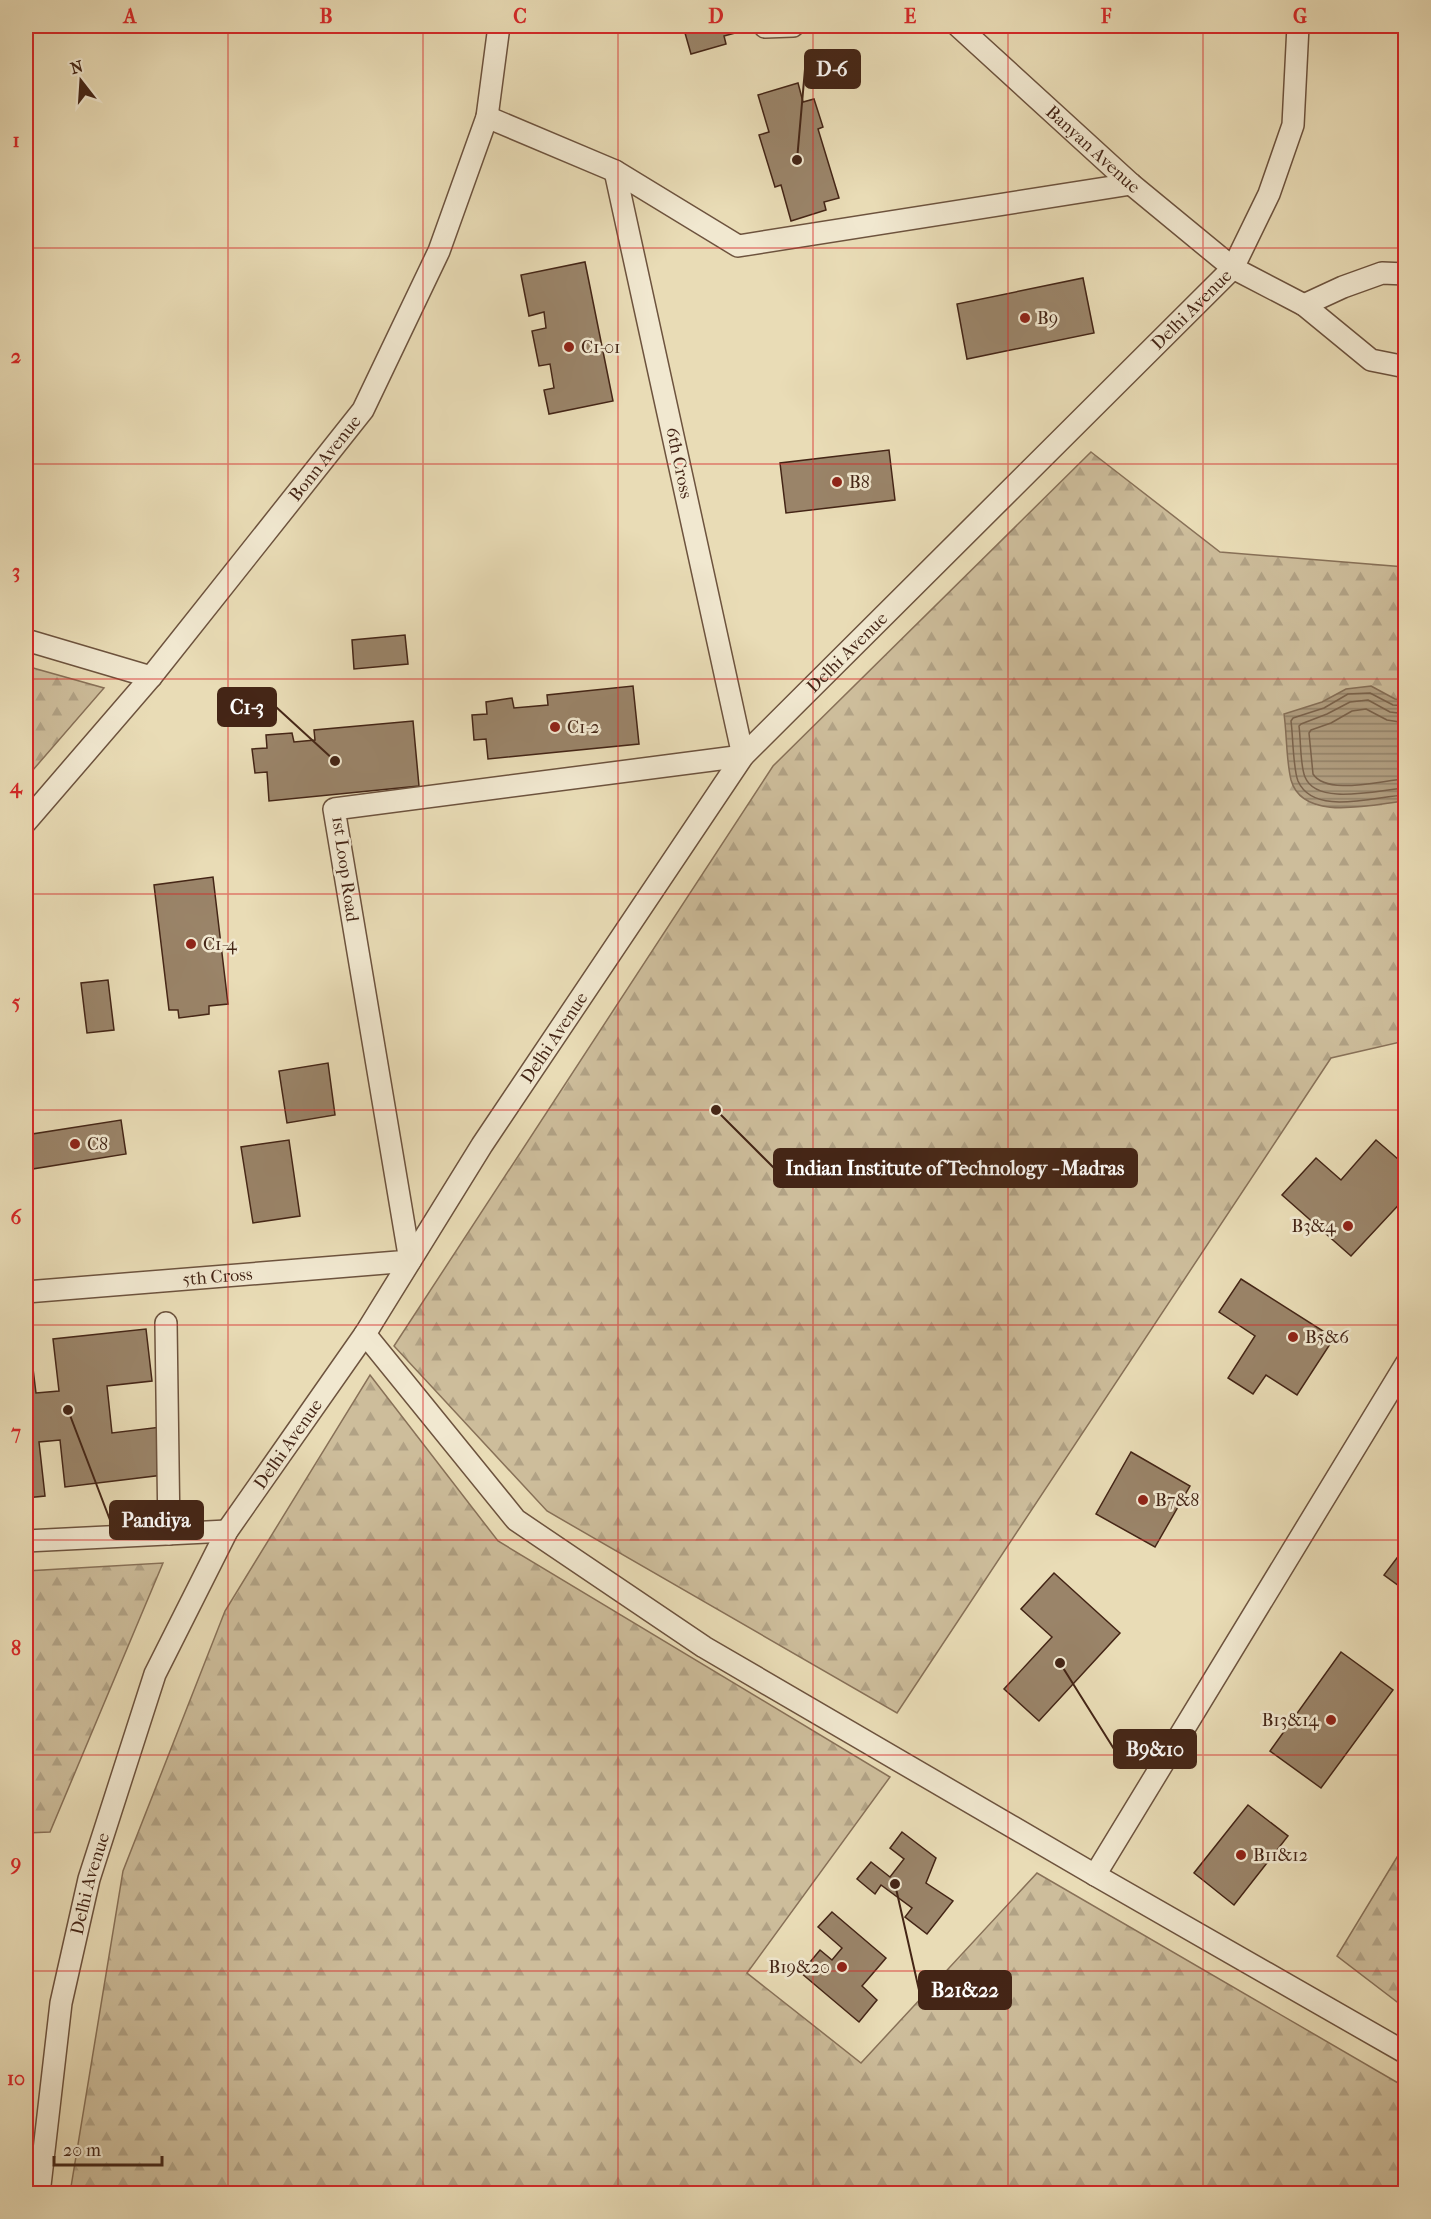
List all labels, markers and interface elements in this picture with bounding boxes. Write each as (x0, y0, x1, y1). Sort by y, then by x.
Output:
text: A (122, 5, 138, 28)
text: B (319, 5, 333, 28)
text: C (513, 5, 527, 28)
text: D (708, 5, 724, 28)
text: E (904, 5, 916, 28)
text: F (1100, 5, 1112, 28)
text: G (1293, 5, 1307, 28)
callout: D-6 (805, 50, 860, 88)
north arrow (51, 51, 111, 111)
text: N (68, 56, 86, 78)
text: D-6 (816, 58, 849, 81)
street label: Banyan Avenue (1042, 101, 1144, 198)
text: 1 (12, 129, 20, 152)
street label: Delhi Avenue (1147, 265, 1236, 354)
place label: B9 (1037, 308, 1058, 329)
marker: B9 (1018, 311, 1032, 325)
place label: C1-01 (581, 337, 620, 358)
marker: C1-01 (562, 340, 576, 354)
text: 2 (11, 345, 21, 368)
street label: Bonn Avenue (284, 411, 365, 505)
street label: 6th Cross (661, 426, 697, 501)
place label: B8 (849, 472, 870, 493)
marker: B8 (830, 475, 844, 489)
text: 3 (12, 560, 20, 583)
street label: Delhi Avenue (802, 608, 892, 697)
callout: C1-3 (218, 688, 276, 726)
text: C1-3 (230, 696, 264, 719)
place label: C1-2 (567, 717, 599, 738)
marker: C1-2 (548, 720, 562, 734)
text: 4 (9, 775, 23, 799)
street label: 1st Loop Road (327, 815, 363, 923)
place label: C1-4 (203, 934, 237, 955)
marker: C1-4 (184, 937, 198, 951)
street label: Delhi Avenue (516, 988, 592, 1087)
text: 5 (12, 991, 21, 1014)
place label: C8 (87, 1134, 108, 1155)
marker: C8 (68, 1137, 82, 1151)
callout: Indian Institute of Technology - Madras (774, 1149, 1137, 1187)
text: Indian Institute of Technology - Madras (785, 1157, 1125, 1180)
text: 6 (11, 1206, 23, 1229)
place label: B3&4 (1292, 1216, 1336, 1237)
marker: B3&4 (1341, 1219, 1355, 1233)
street label: 5th Cross (182, 1263, 254, 1290)
place label: B5&6 (1305, 1327, 1349, 1348)
marker: B5&6 (1286, 1330, 1300, 1344)
street label: Delhi Avenue (249, 1395, 327, 1493)
text: 7 (10, 1421, 21, 1444)
place label: B7&8 (1155, 1490, 1199, 1511)
marker: B7&8 (1136, 1493, 1150, 1507)
callout: Pandiya (110, 1501, 203, 1539)
text: Pandiya (122, 1509, 191, 1532)
text: 8 (11, 1637, 21, 1660)
place label: B13&14 (1262, 1710, 1319, 1731)
marker: B13&14 (1324, 1713, 1338, 1727)
callout: B9&10 (1114, 1730, 1196, 1768)
text: B9&10 (1126, 1738, 1184, 1761)
street label: Delhi Avenue (66, 1830, 114, 1937)
place label: B11&12 (1253, 1845, 1308, 1866)
marker: B11&12 (1234, 1848, 1248, 1862)
text: 9 (10, 1852, 21, 1875)
place label: B19&20 (768, 1957, 830, 1978)
marker: B19&20 (835, 1960, 849, 1974)
callout: B21&22 (919, 1971, 1011, 2009)
text: B21&22 (931, 1979, 999, 2002)
text: 10 (7, 2067, 25, 2090)
scale bar (54, 2129, 162, 2167)
text: 20 m (63, 2140, 101, 2161)

